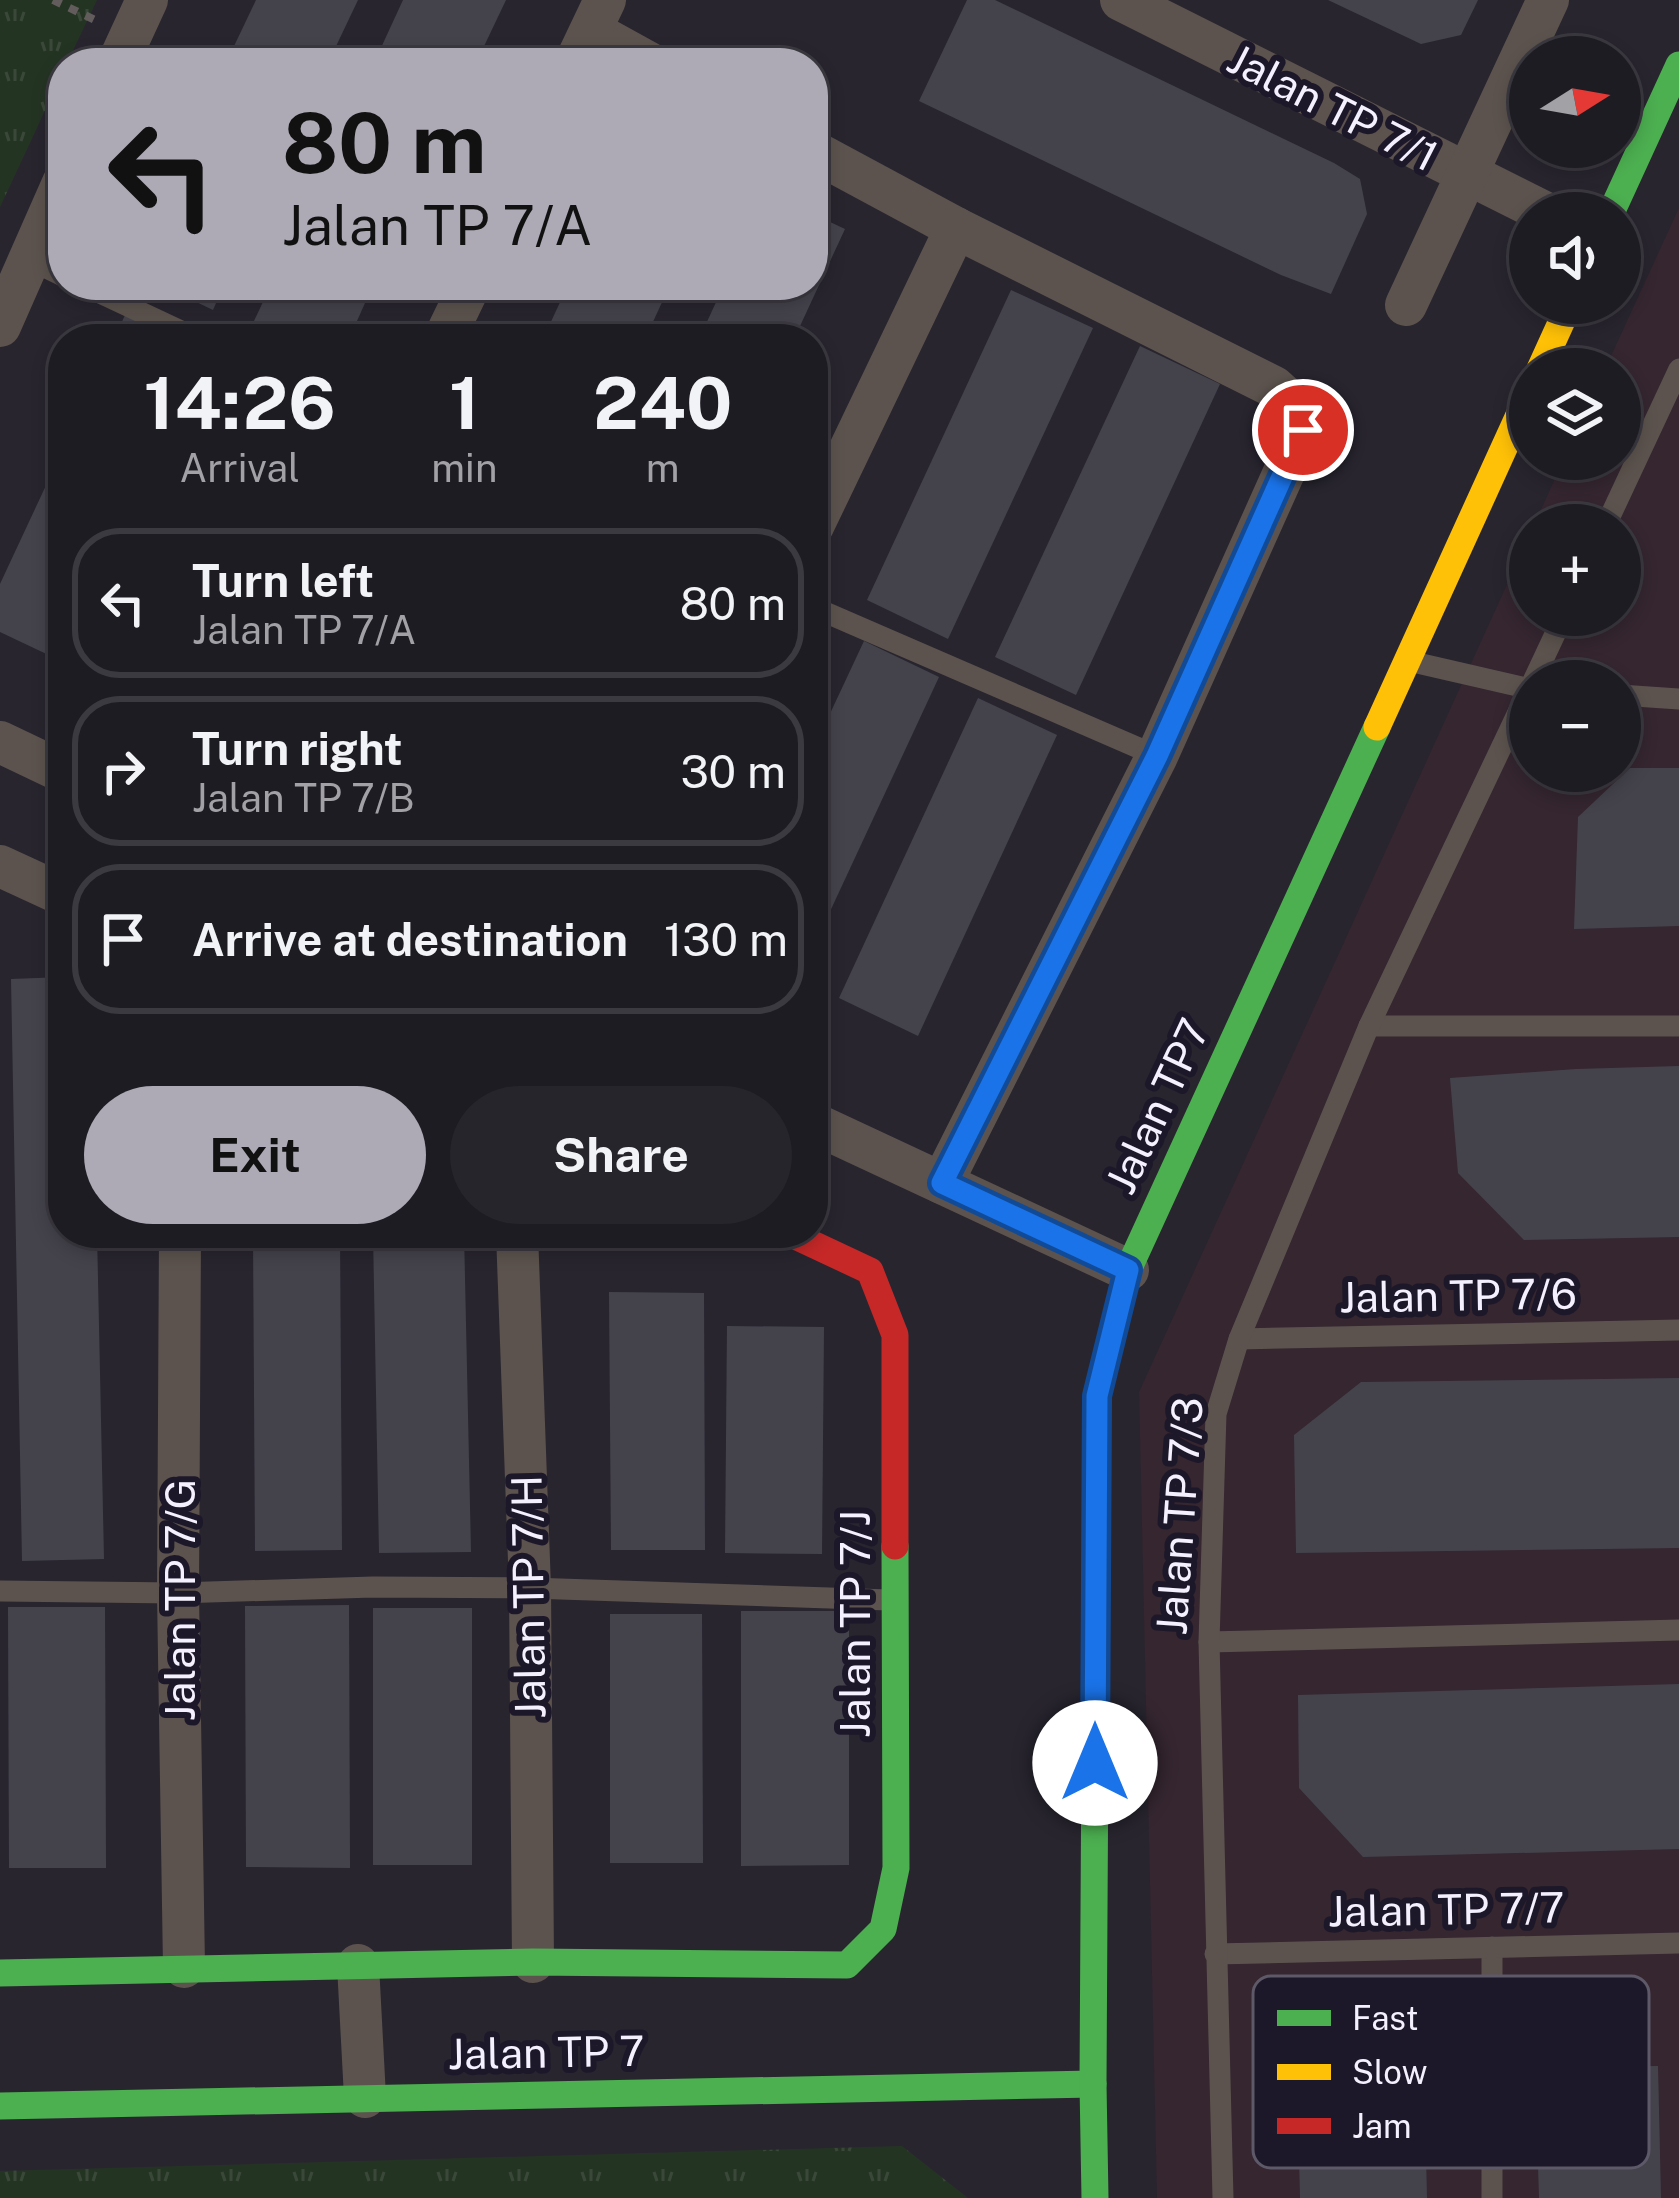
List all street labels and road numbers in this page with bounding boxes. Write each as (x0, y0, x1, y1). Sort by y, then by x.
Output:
street label: Jalan TP 7/1 (1220, 33, 1446, 181)
street label: Jalan TP7 (1095, 1011, 1219, 1201)
street label: Jalan TP 7/6 (1339, 1268, 1577, 1322)
street label: Jalan TP 7/3 (1146, 1396, 1212, 1636)
street label: Jalan TP 7/H (501, 1475, 555, 1719)
street label: Jalan TP 7/G (155, 1479, 204, 1721)
street label: Jalan TP 7/J (830, 1510, 879, 1738)
street label: Jalan TP 7/7 (1327, 1882, 1565, 1936)
street label: Jalan TP 7 (447, 2026, 645, 2078)

